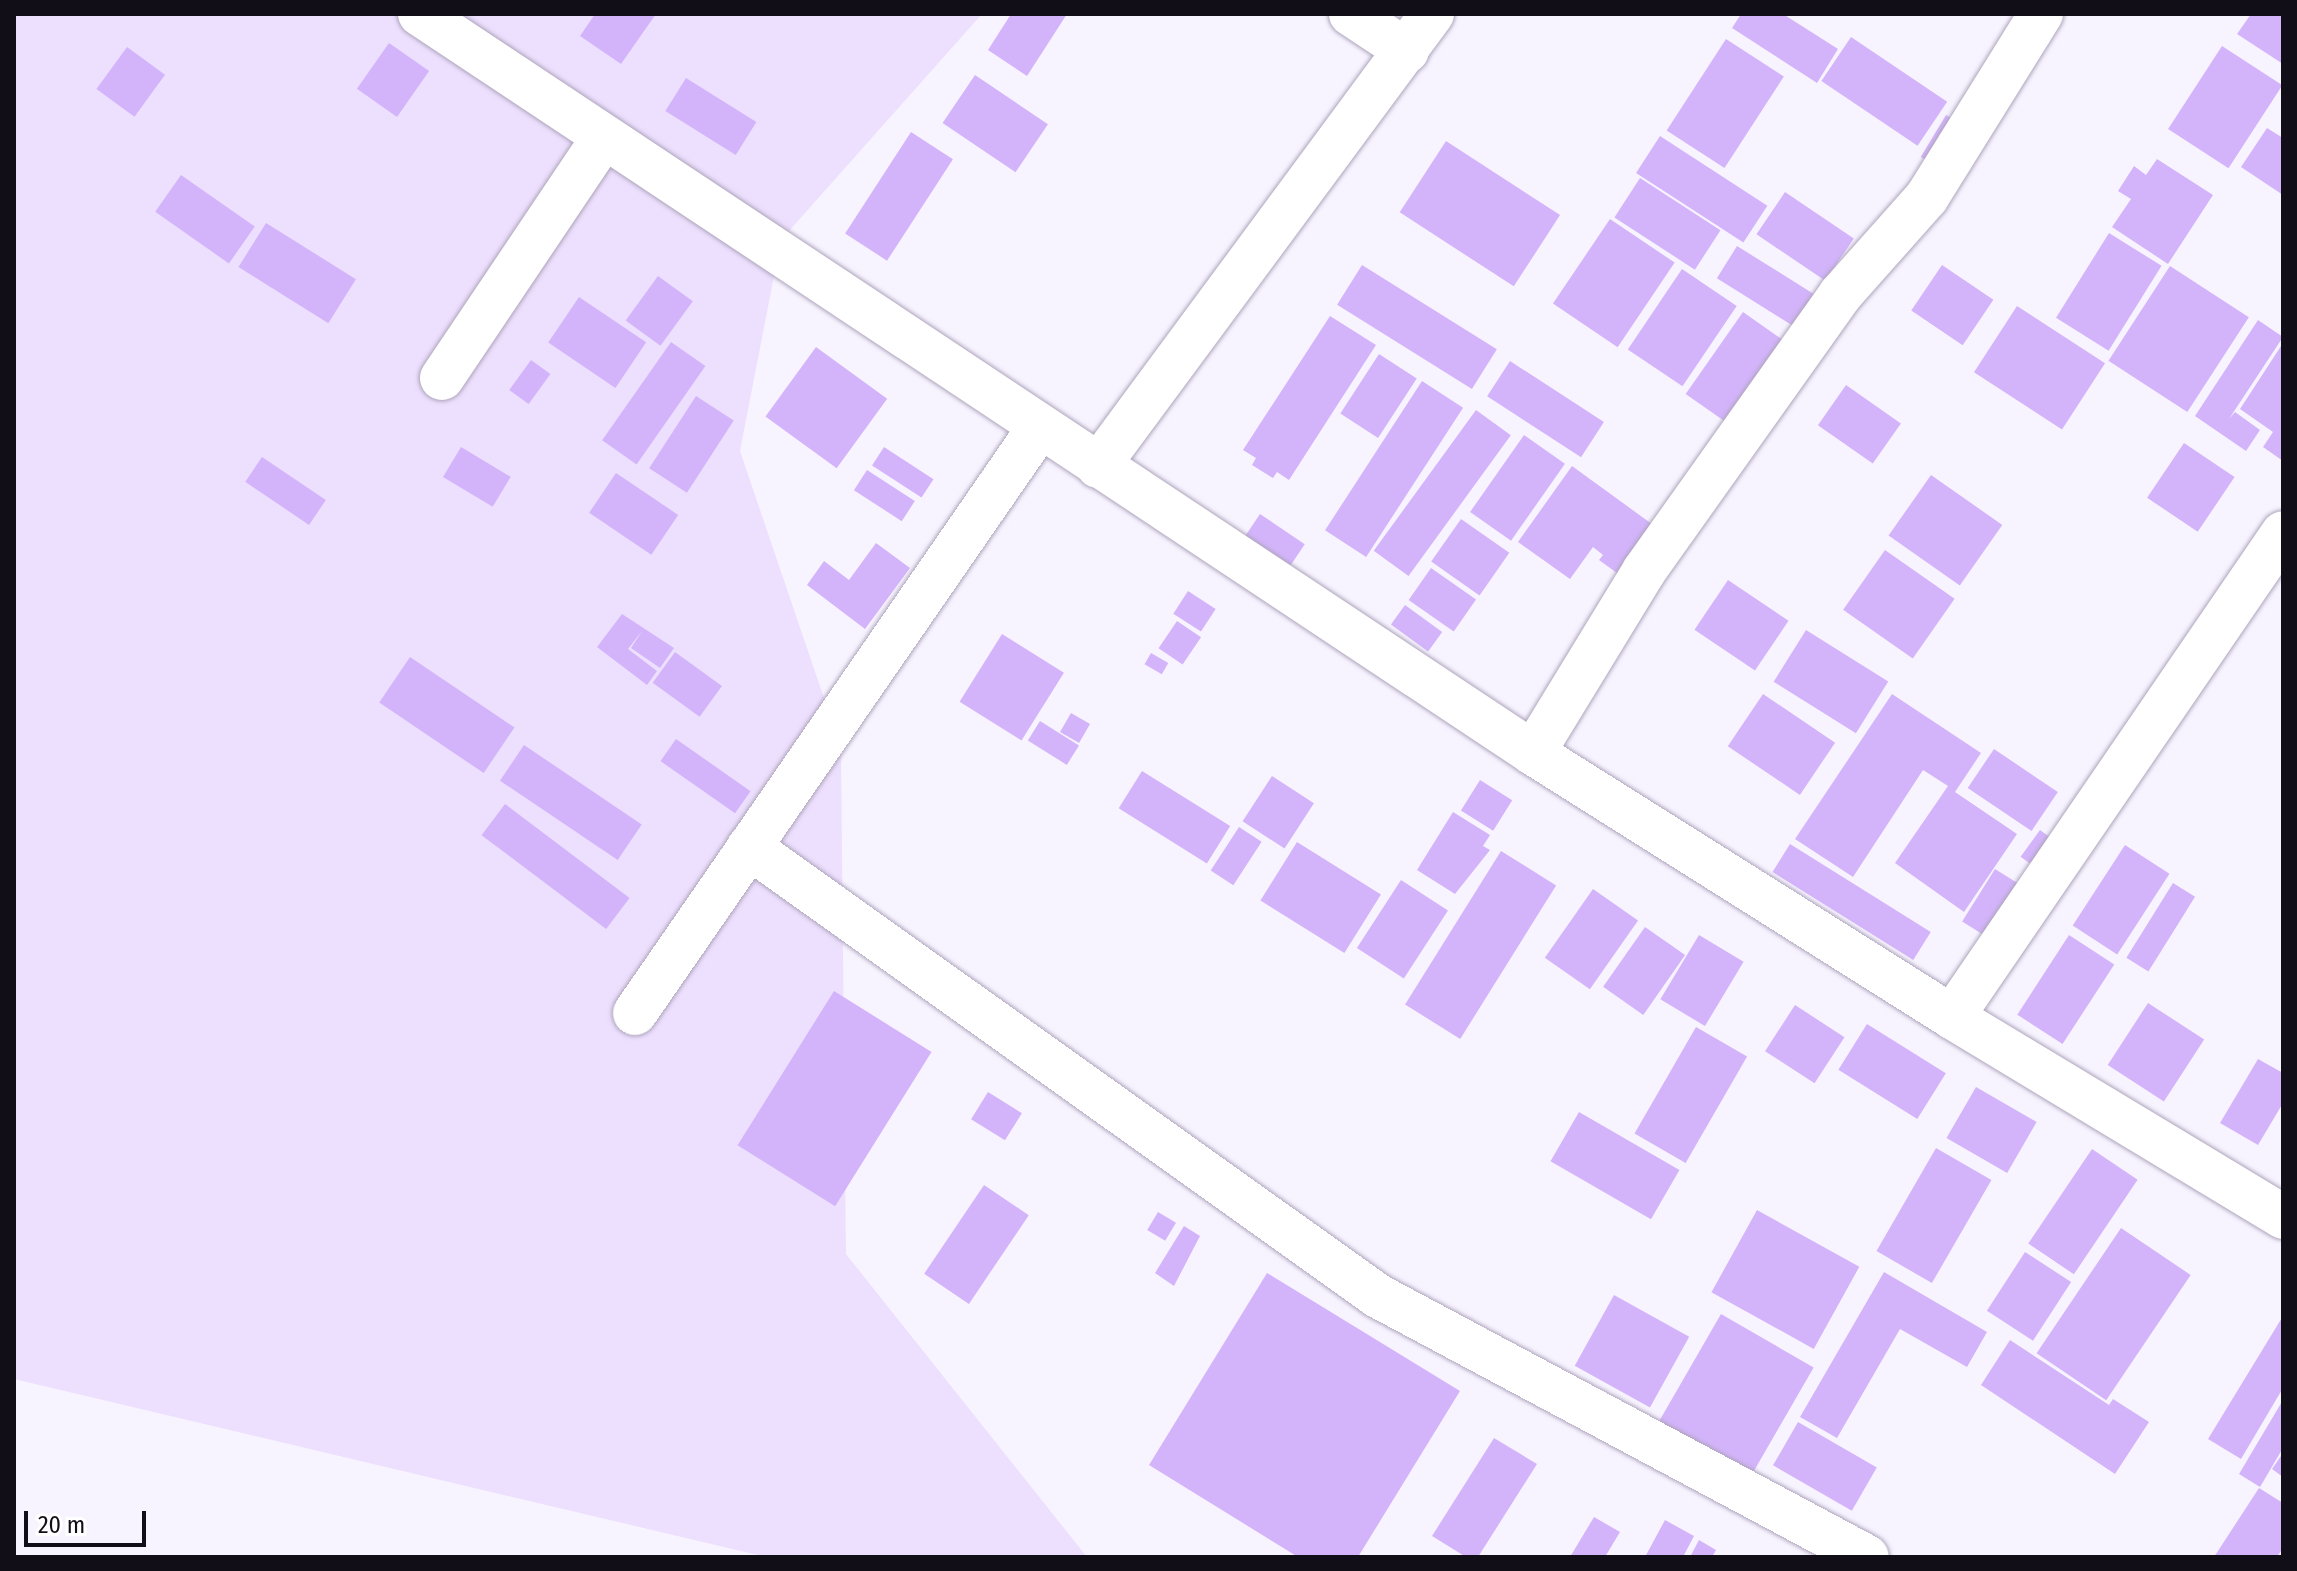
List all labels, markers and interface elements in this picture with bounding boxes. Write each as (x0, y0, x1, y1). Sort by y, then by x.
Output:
scale bar (28, 1495, 150, 1545)
text: 20 m (38, 1511, 85, 1539)

